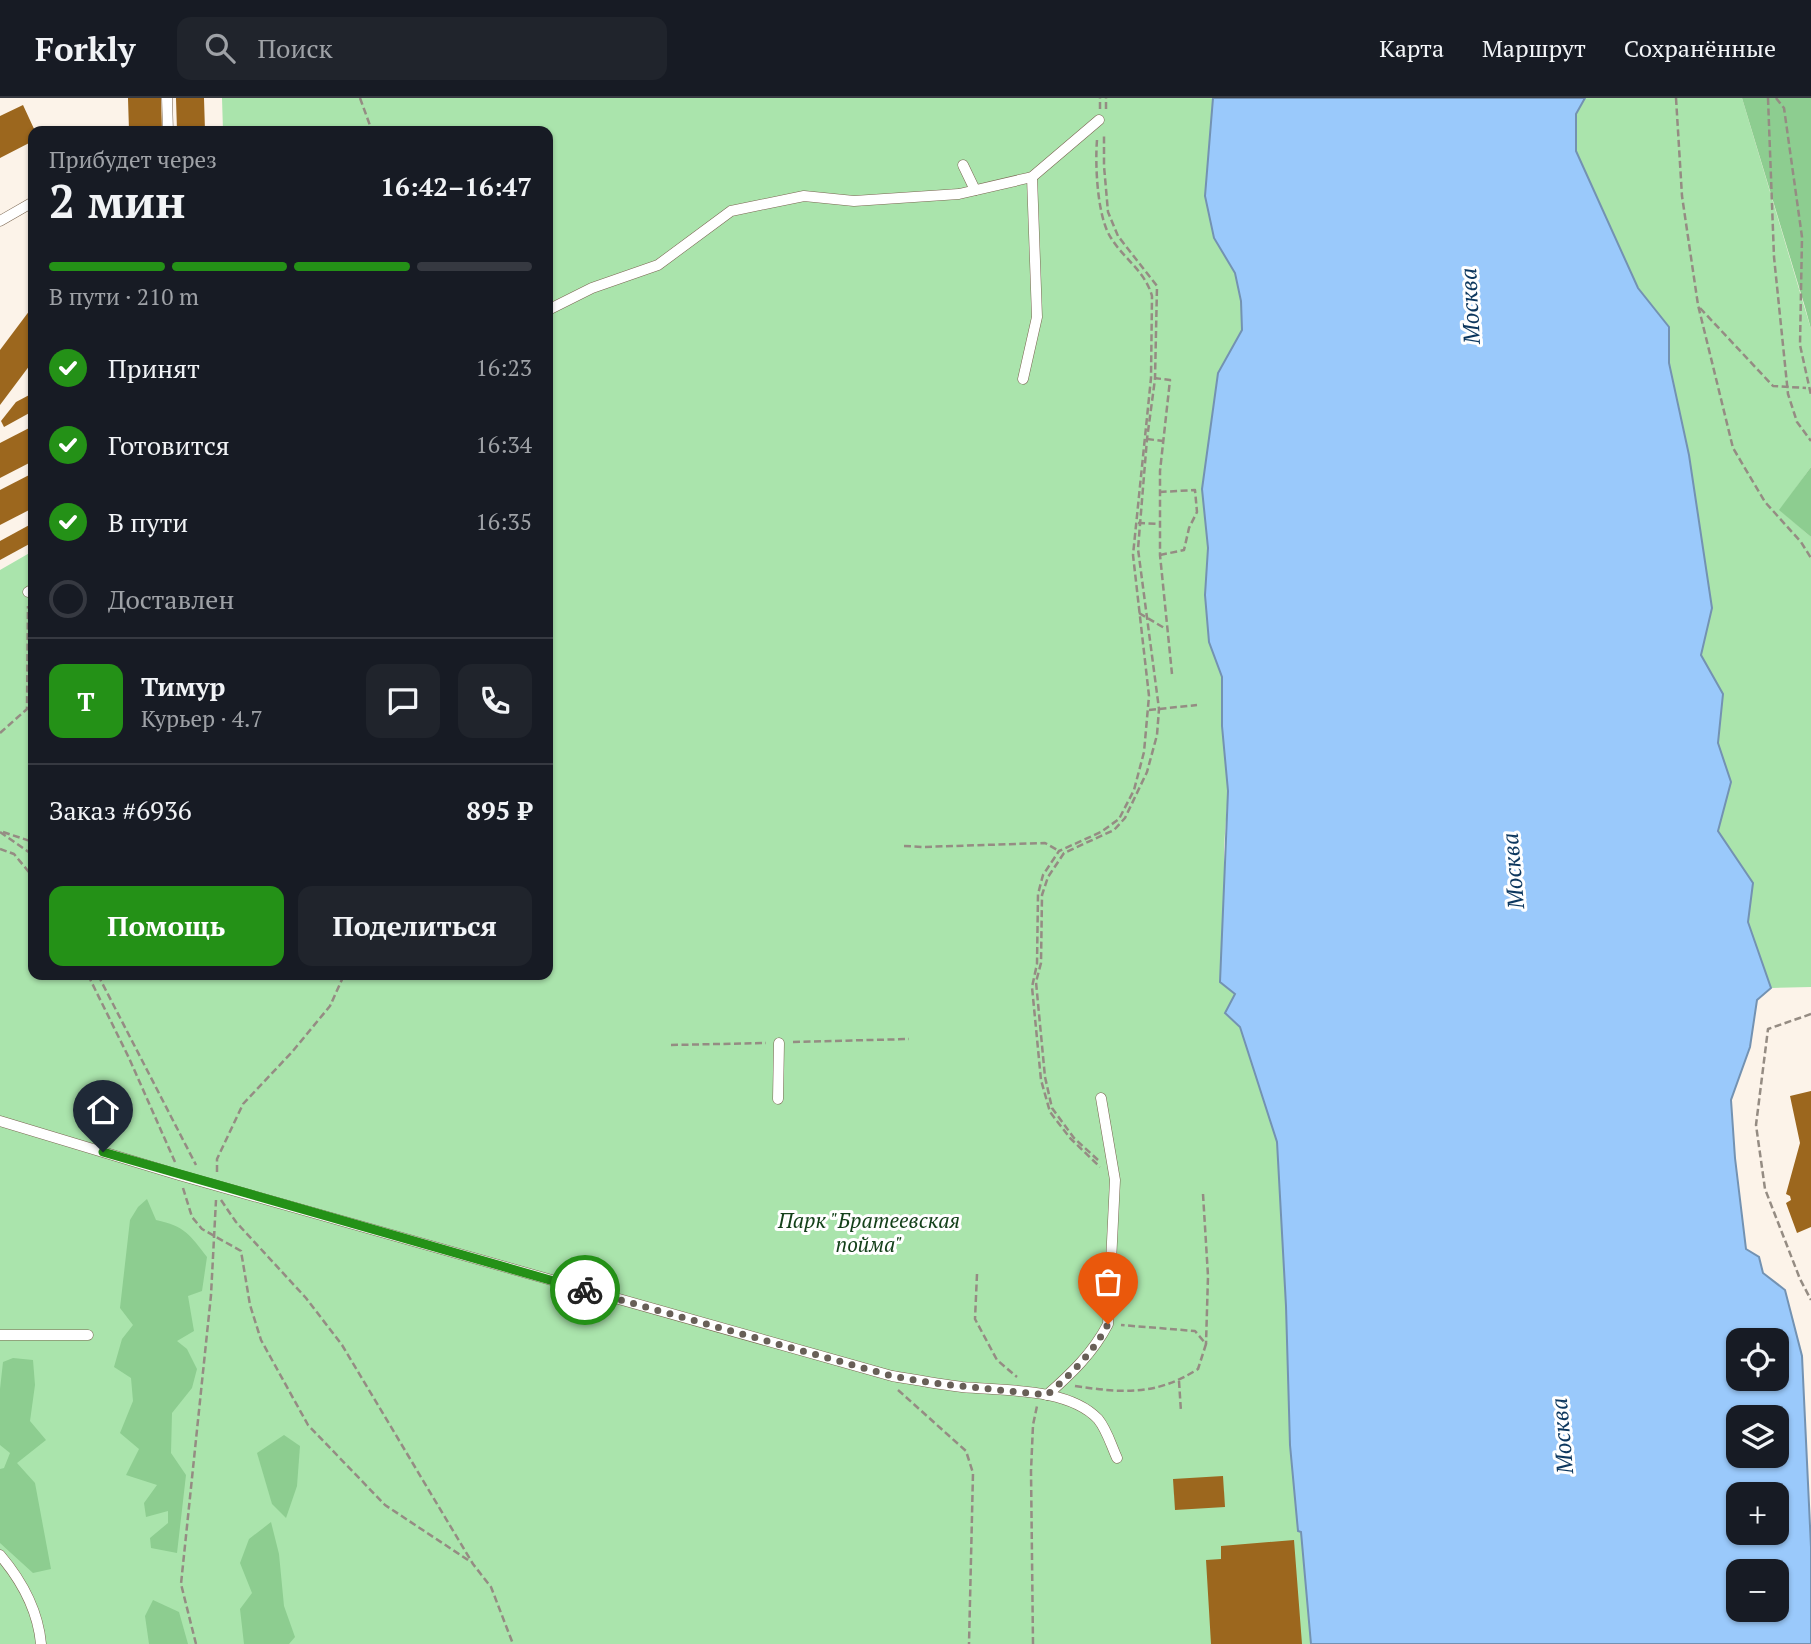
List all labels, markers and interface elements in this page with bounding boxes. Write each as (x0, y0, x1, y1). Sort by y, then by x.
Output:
search box (177, 17, 667, 80)
text: Forkly (35, 27, 135, 70)
icon: search (201, 29, 239, 67)
text: Поиск (257, 31, 333, 65)
text: Карта (1379, 32, 1444, 64)
text: Маршрут (1482, 32, 1586, 64)
text: Сохранённые (1624, 32, 1776, 64)
text: Прибудет через (49, 144, 217, 175)
text: 16:42–16:47 (380, 169, 532, 203)
text: 2 мин (49, 170, 186, 231)
water label: Москва (1452, 267, 1487, 346)
text: В пути · 210 m (49, 281, 199, 312)
icon: check (49, 349, 87, 387)
text: Принят (108, 351, 200, 385)
text: 16:23 (475, 352, 532, 383)
icon: check (49, 426, 87, 464)
text: Готовится (108, 428, 230, 462)
text: 16:34 (475, 429, 532, 460)
icon: check (49, 503, 87, 541)
text: В пути (108, 505, 188, 539)
text: 16:35 (475, 506, 532, 537)
text: Доставлен (108, 582, 234, 616)
button: chat (366, 664, 440, 738)
button: phone (458, 664, 532, 738)
text: Тимур (141, 669, 225, 703)
text: Т (77, 684, 95, 718)
text: Курьер · 4.7 (141, 703, 263, 734)
text: Заказ #6936 (49, 793, 192, 827)
text: 895 ₽ (466, 793, 532, 827)
water label: Москва (1494, 832, 1531, 911)
button: Помощь (49, 886, 284, 966)
button: Поделиться (298, 886, 532, 966)
pin (73, 1080, 133, 1152)
icon: home (84, 1091, 122, 1129)
park label: Парк "Братеевская пойма" (777, 1206, 960, 1258)
pin (1078, 1252, 1138, 1324)
courier (550, 1255, 620, 1325)
icon: bag (1089, 1263, 1127, 1301)
icon: bike (566, 1271, 604, 1309)
map controls (1726, 1328, 1789, 1622)
button: locate (1726, 1328, 1789, 1391)
water label: Москва (1543, 1397, 1580, 1476)
button: layers (1726, 1405, 1789, 1468)
button: + (1726, 1482, 1789, 1545)
button: − (1726, 1559, 1789, 1622)

